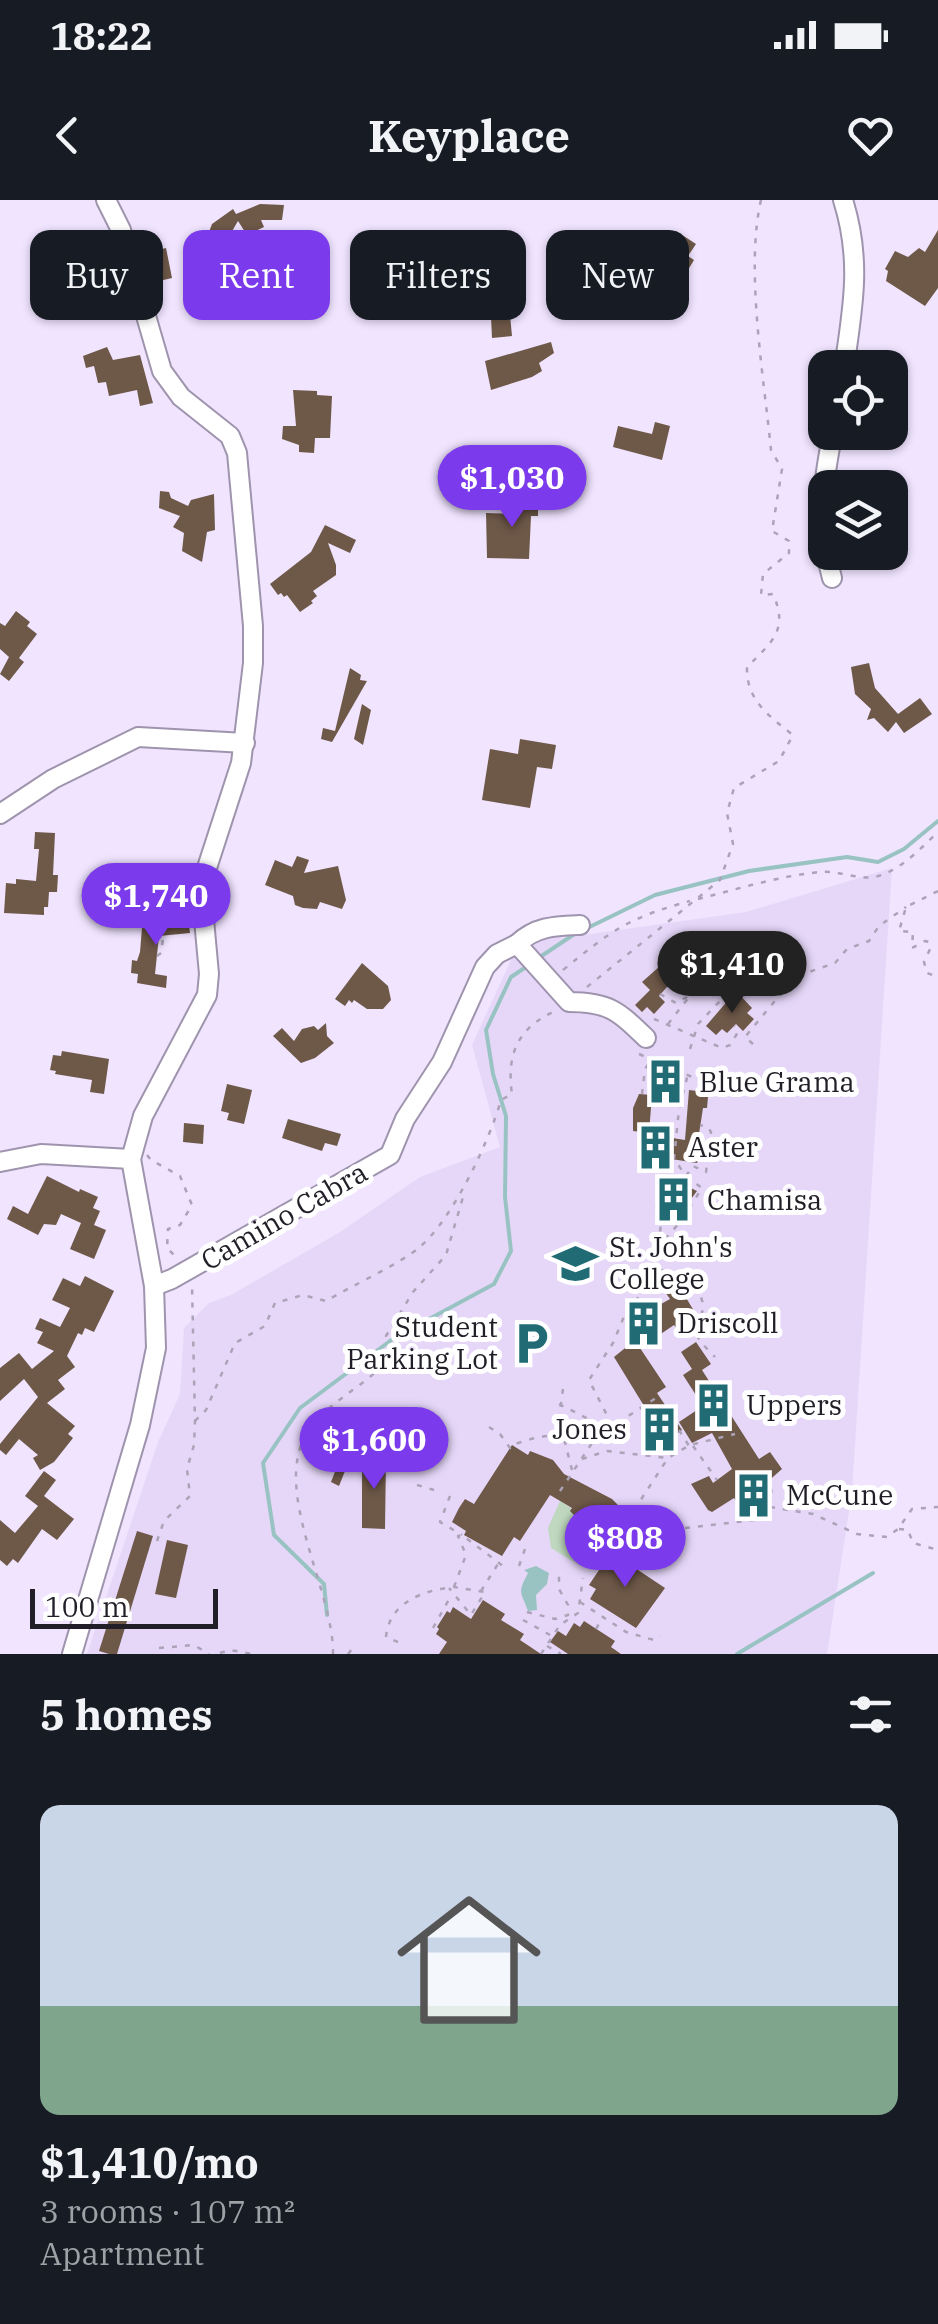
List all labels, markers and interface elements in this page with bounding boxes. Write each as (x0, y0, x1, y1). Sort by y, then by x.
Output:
text: 18:22 (50, 11, 153, 60)
text: Keyplace (368, 106, 570, 164)
icon: back (40, 108, 95, 163)
icon: heart (843, 108, 898, 163)
chip: Buy (30, 230, 163, 320)
chip: Rent (183, 230, 330, 320)
chip: Filters (350, 230, 526, 320)
chip: New (546, 230, 689, 320)
map controls (808, 350, 908, 570)
button: locate (808, 350, 908, 450)
pin: $1,030 (431, 445, 593, 530)
text: $1,030 (460, 456, 564, 498)
button: layers (808, 470, 908, 570)
pin: $1,740 (75, 863, 237, 948)
text: $1,740 (104, 874, 208, 916)
pin: $1,410 (651, 931, 813, 1016)
text: $1,410 (680, 942, 784, 984)
building icon: Blue Grama (642, 1058, 690, 1106)
place label: Blue Grama (699, 1063, 855, 1100)
building icon: Aster (631, 1123, 679, 1171)
place label: Aster (688, 1128, 759, 1165)
street label: Camino Cabra (194, 1153, 374, 1278)
building icon: Chamisa (650, 1176, 698, 1224)
place label: Chamisa (707, 1181, 822, 1218)
place label: St. John's College (609, 1228, 733, 1297)
school or university icon: St. John's College (552, 1239, 600, 1287)
building icon: Driscoll (620, 1299, 668, 1347)
place label: Driscoll (677, 1304, 778, 1341)
place label: Student Parking Lot (346, 1308, 498, 1377)
parking icon: Student Parking Lot (507, 1319, 555, 1367)
building icon: Uppers (689, 1381, 737, 1429)
place label: Uppers (746, 1386, 842, 1423)
building icon: Jones (636, 1405, 684, 1453)
pin: $1,600 (293, 1407, 455, 1492)
place label: Jones (552, 1410, 627, 1447)
text: $1,600 (322, 1418, 426, 1460)
building icon: McCune (729, 1471, 777, 1519)
place label: McCune (786, 1476, 893, 1513)
pin: $808 (566, 1505, 684, 1590)
text: $808 (587, 1516, 663, 1558)
scale bar (30, 1584, 218, 1628)
text: 100 m (45, 1588, 129, 1625)
text: 5 homes (40, 1687, 213, 1742)
icon: filters (843, 1687, 898, 1742)
icon: home (379, 1870, 559, 2050)
text: $1,410/mo (40, 2135, 259, 2190)
text: 3 rooms · 107 m² (40, 2190, 295, 2232)
text: Apartment (40, 2232, 204, 2274)

